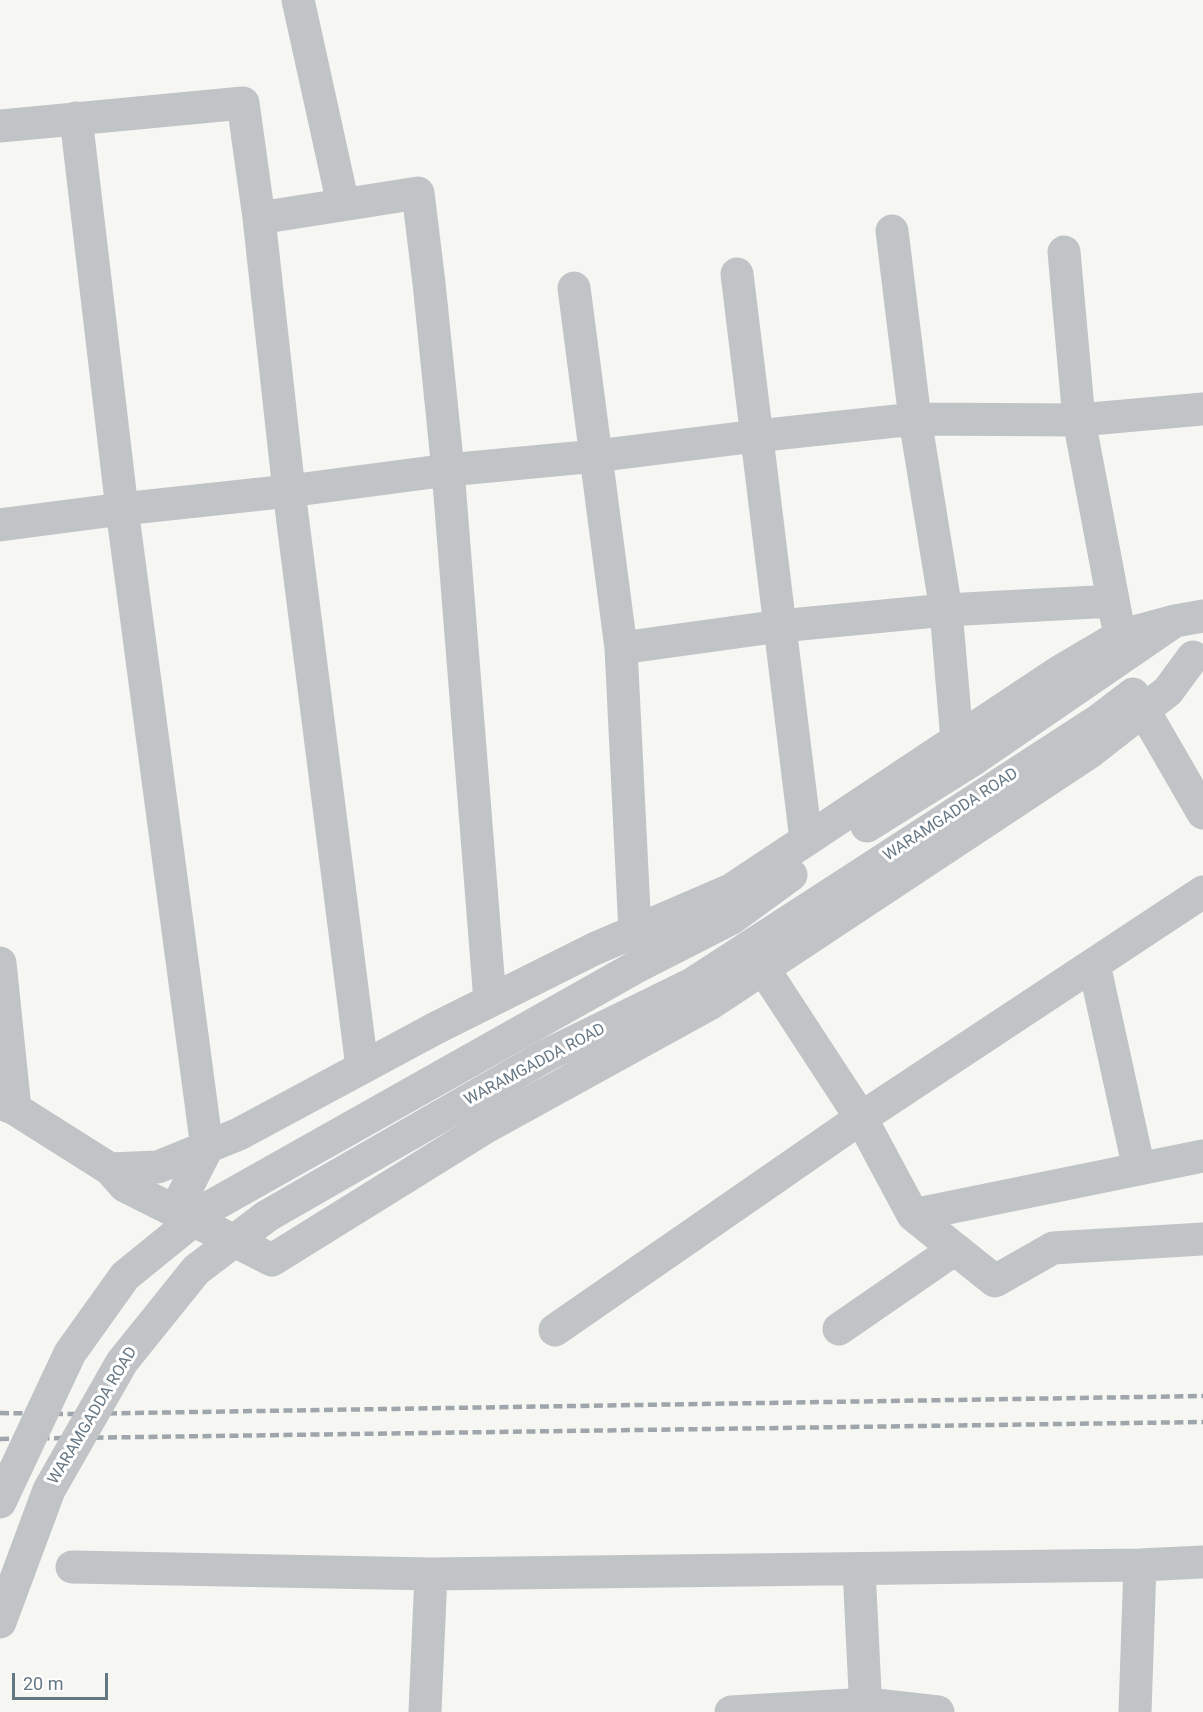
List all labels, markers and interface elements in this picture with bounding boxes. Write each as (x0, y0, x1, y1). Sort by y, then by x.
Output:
street label: WARAMGADDA ROAD (880, 764, 1022, 866)
street label: WARAMGADDA ROAD (461, 1020, 609, 1110)
street label: WARAMGADDA ROAD (44, 1344, 142, 1488)
scale bar (15, 1661, 111, 1699)
text: 20 m (23, 1673, 63, 1694)

